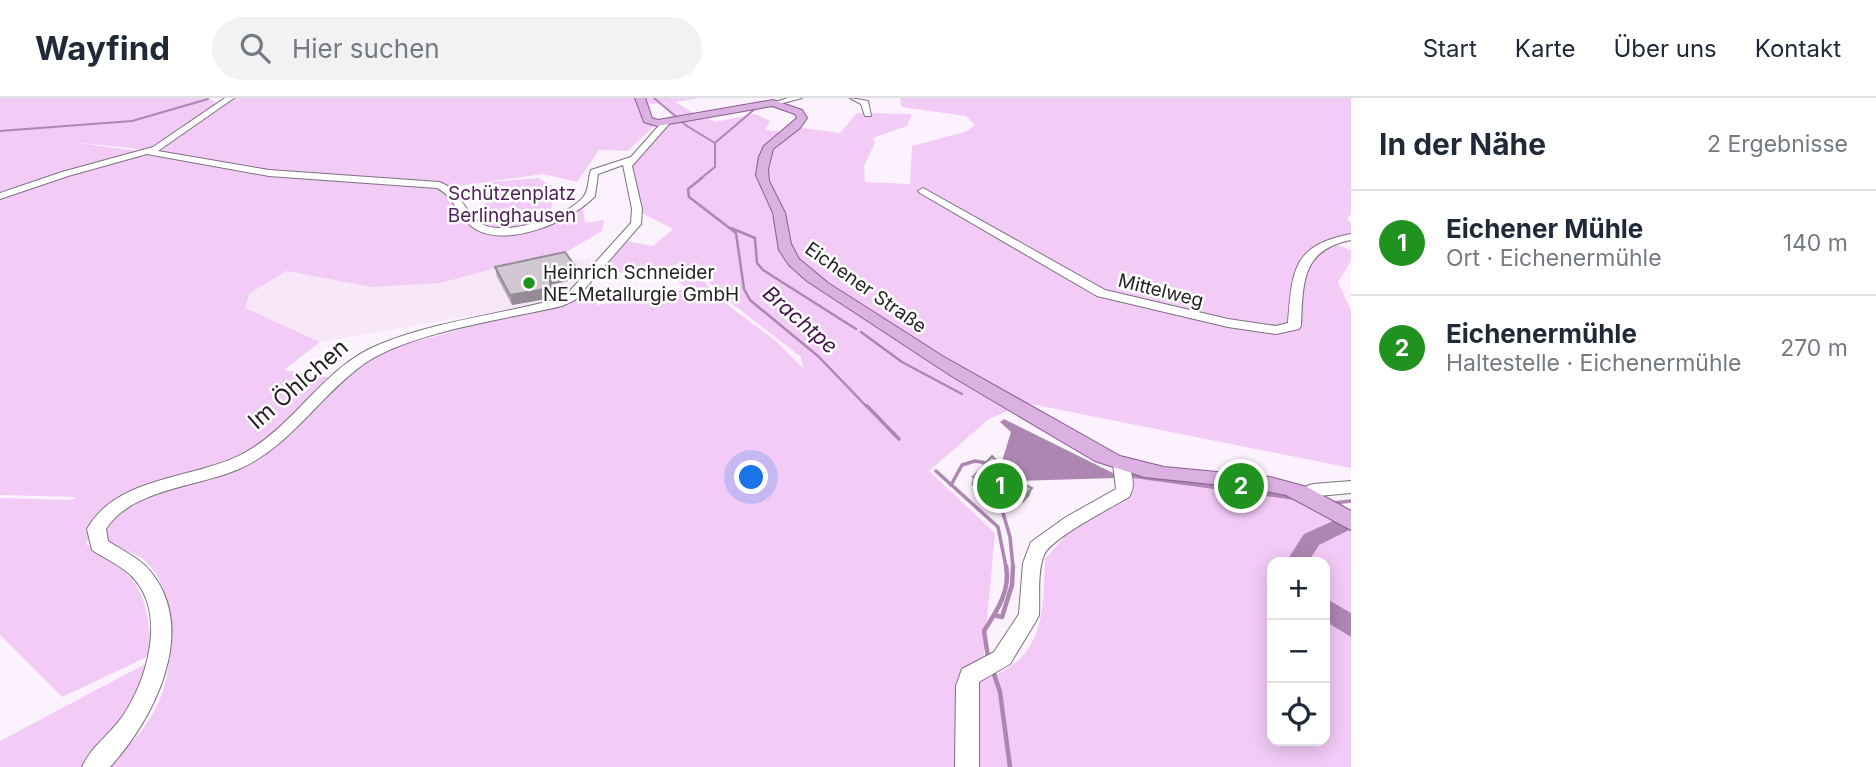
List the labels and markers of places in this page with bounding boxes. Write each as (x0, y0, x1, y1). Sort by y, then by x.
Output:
place label: Heinrich Schneider NE-Metallurgie GmbH (543, 261, 739, 306)
marker: Heinrich Schneider NE-Metallurgie GmbH (521, 275, 537, 291)
pin: 1 (977, 460, 1023, 512)
pin: 2 (1218, 460, 1264, 512)

